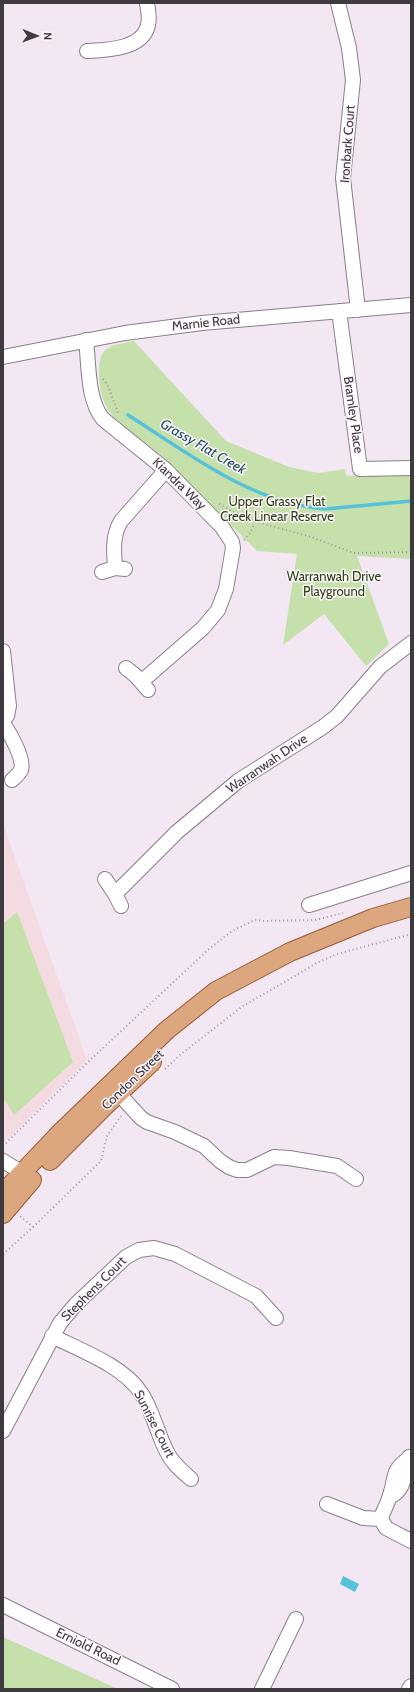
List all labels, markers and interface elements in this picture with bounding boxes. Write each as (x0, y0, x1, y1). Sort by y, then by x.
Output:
north arrow (16, 16, 56, 56)
text: N (41, 32, 55, 40)
street label: Ironbark Court (337, 104, 359, 184)
street label: Marnie Road (171, 312, 241, 334)
street label: Bramley Place (340, 376, 366, 454)
water label: Grassy Flat Creek (157, 416, 249, 478)
street label: Kiandra Way (149, 455, 209, 513)
park label: Upper Grassy Flat Creek Linear Reserve (220, 494, 334, 525)
park label: Warranwah Drive Playground (287, 569, 381, 600)
street label: Warranwah Drive (224, 731, 310, 797)
street label: Condon Street (99, 1047, 167, 1113)
street label: Stephens Court (58, 1253, 130, 1325)
street label: Sunrise Court (130, 1388, 178, 1460)
street label: Erniold Road (53, 1625, 123, 1669)

